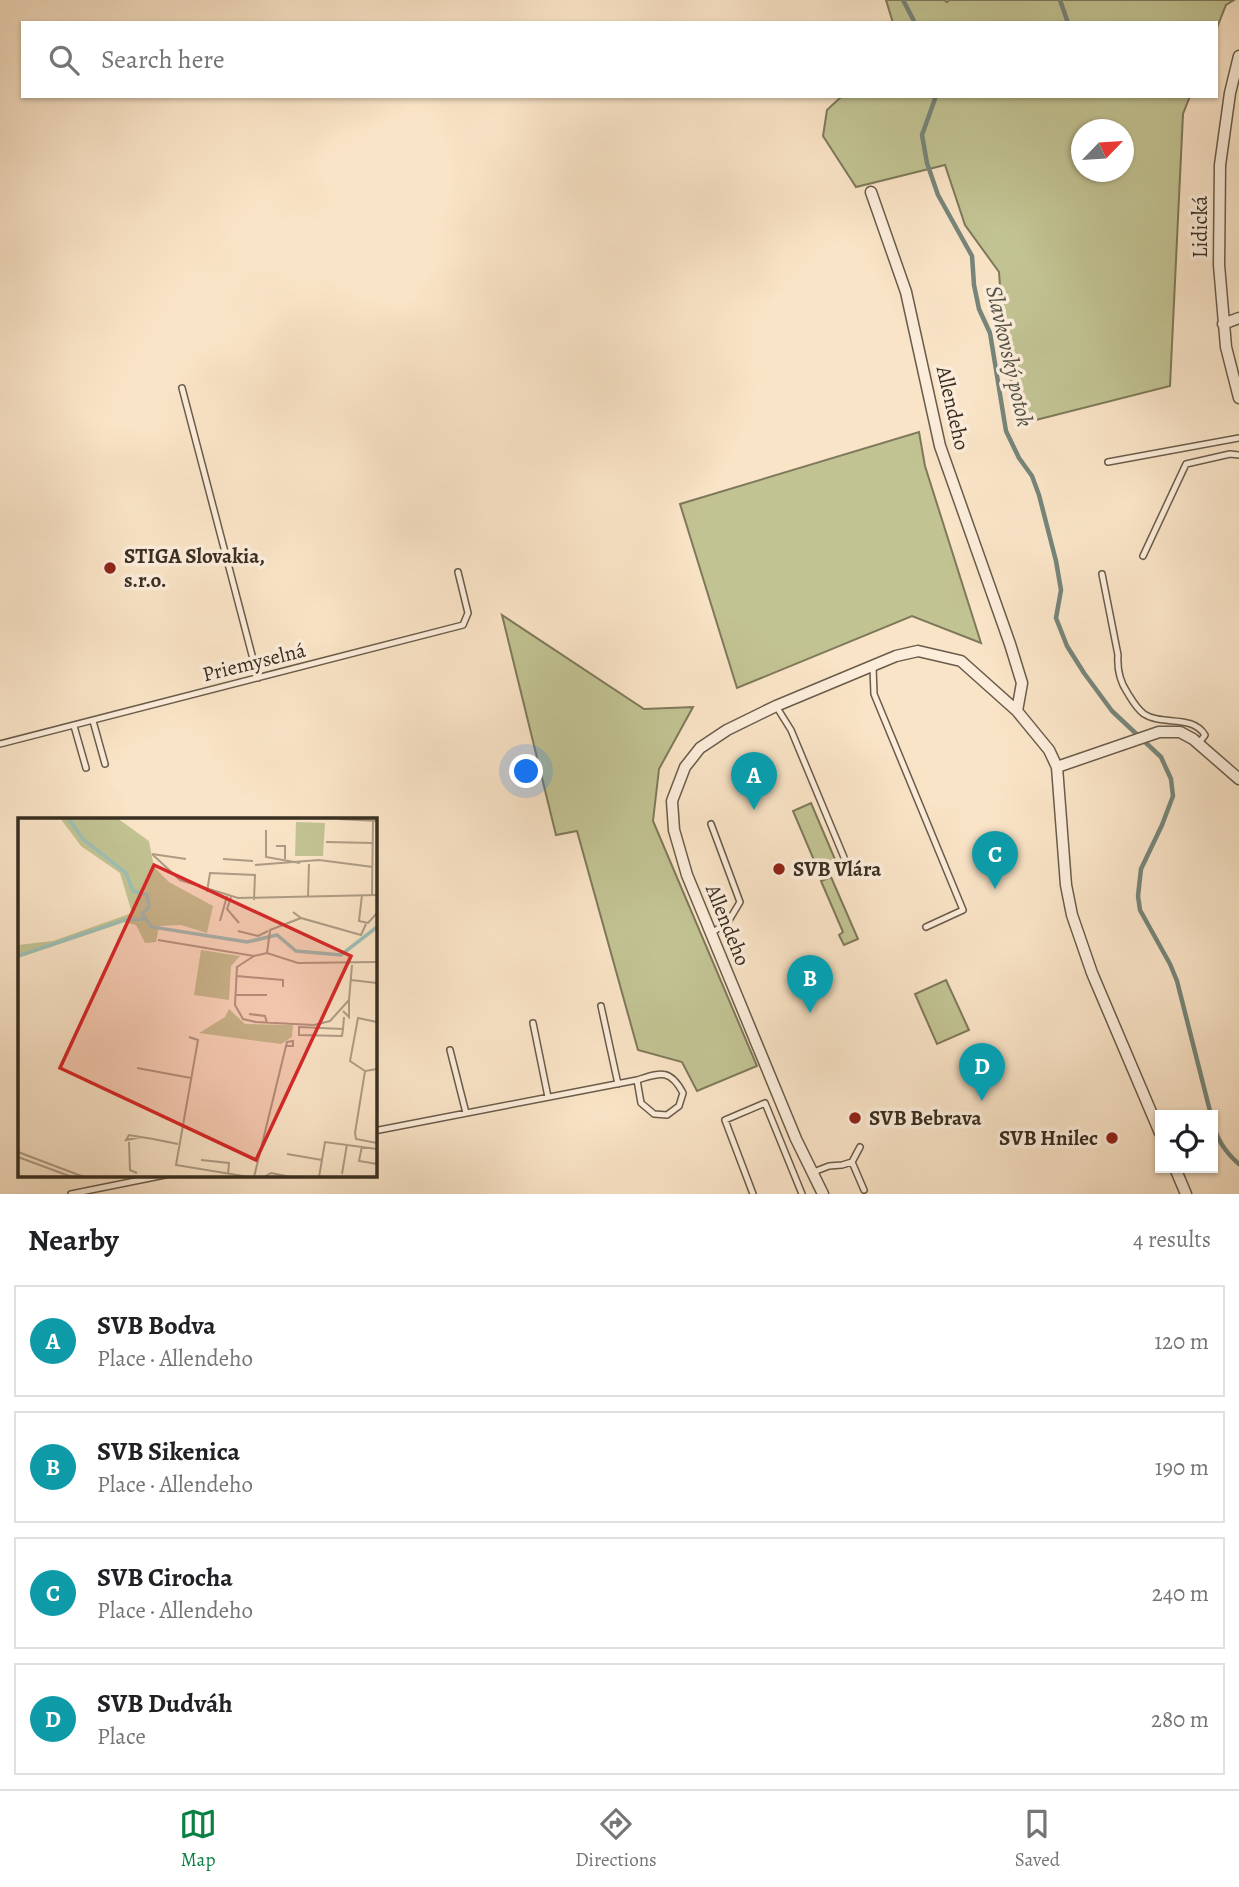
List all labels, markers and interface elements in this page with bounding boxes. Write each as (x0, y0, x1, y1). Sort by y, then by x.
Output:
search box (21, 21, 1218, 98)
icon: search (45, 41, 83, 79)
text: Search here (101, 42, 225, 77)
north arrow (1071, 119, 1134, 182)
street label: Lidická (1186, 196, 1214, 258)
water label: Slavkovský potok (978, 283, 1041, 430)
street label: Allendeho (930, 362, 976, 453)
place label: STIGA Slovakia, s.r.o. (124, 542, 265, 594)
marker: STIGA Slovakia, s.r.o. (102, 560, 118, 576)
street label: Priemyselná (199, 636, 309, 688)
pin: A (731, 752, 777, 810)
your location (509, 754, 543, 788)
inset map (18, 818, 376, 1176)
pin: C (972, 831, 1018, 889)
place label: SVB Vlára (793, 855, 882, 883)
marker: SVB Vlára (771, 861, 787, 877)
street label: Allendeho (699, 879, 757, 970)
pin: B (787, 955, 833, 1013)
pin: D (959, 1043, 1005, 1101)
place label: SVB Bebrava (869, 1104, 982, 1132)
marker: SVB Bebrava (847, 1110, 863, 1126)
map controls (1155, 1110, 1218, 1173)
button: locate (1155, 1110, 1218, 1173)
place label: SVB Hnilec (999, 1124, 1098, 1152)
marker: SVB Hnilec (1104, 1130, 1120, 1146)
text: Nearby (28, 1220, 119, 1260)
text: 4 results (1133, 1224, 1211, 1255)
text: SVB Bodva (97, 1308, 216, 1343)
text: A (46, 1326, 60, 1357)
text: 120 m (1154, 1326, 1209, 1357)
text: Place · Allendeho (97, 1343, 253, 1374)
text: SVB Sikenica (97, 1434, 240, 1469)
text: B (46, 1452, 60, 1483)
text: 190 m (1155, 1452, 1209, 1483)
text: Place · Allendeho (97, 1469, 253, 1500)
text: SVB Cirocha (97, 1560, 233, 1595)
text: C (46, 1578, 60, 1609)
text: 240 m (1152, 1578, 1209, 1609)
text: Place · Allendeho (97, 1595, 253, 1626)
text: SVB Dudváh (97, 1686, 233, 1721)
text: D (45, 1704, 61, 1735)
text: 280 m (1151, 1704, 1209, 1735)
text: Place (97, 1721, 146, 1752)
tab: Map (179, 1805, 217, 1873)
tab: Directions (575, 1805, 657, 1873)
tab: Saved (1015, 1805, 1060, 1873)

